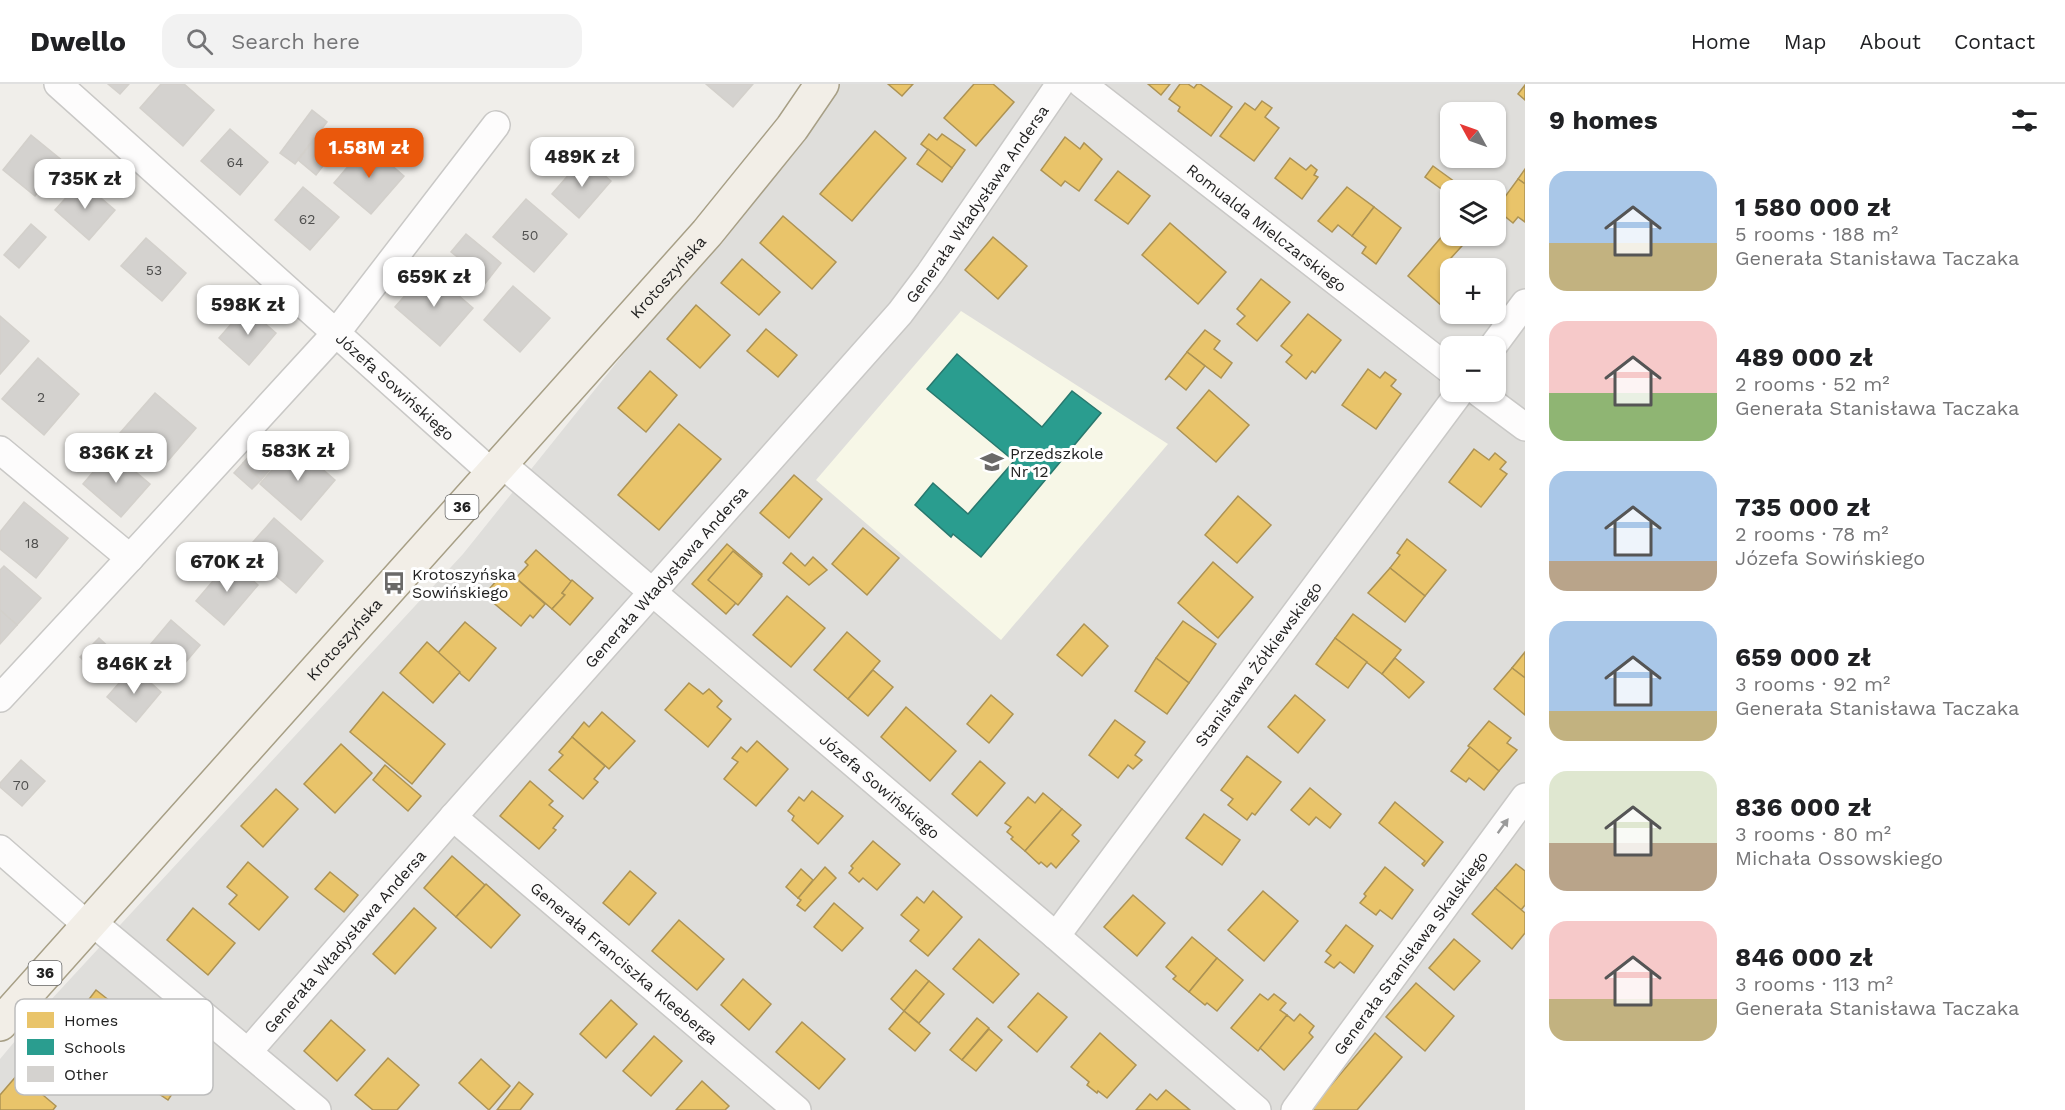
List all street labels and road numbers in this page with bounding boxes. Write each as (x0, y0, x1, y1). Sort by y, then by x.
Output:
street label: Generała Władysława Andersa (902, 102, 1053, 307)
street label: Romualda Mielczarskiego (1183, 160, 1350, 296)
street label: Krotoszyńska (626, 232, 710, 322)
street label: Józefa Sowińskiego (332, 329, 458, 445)
street label: Generała Władysława Andersa (581, 482, 752, 672)
road number: 36 (446, 495, 478, 519)
street label: Stanisława Żółkiewskiego (1191, 578, 1326, 750)
street label: Krotoszyńska (302, 594, 386, 685)
street label: Józefa Sowińskiego (816, 730, 944, 843)
street label: Generała Władysława Andersa (260, 846, 430, 1037)
street label: Generała Stanisława Skalskiego (1330, 847, 1492, 1059)
street label: Generała Franciszka Kleeberga (526, 878, 721, 1048)
road number: 36 (28, 961, 62, 985)

